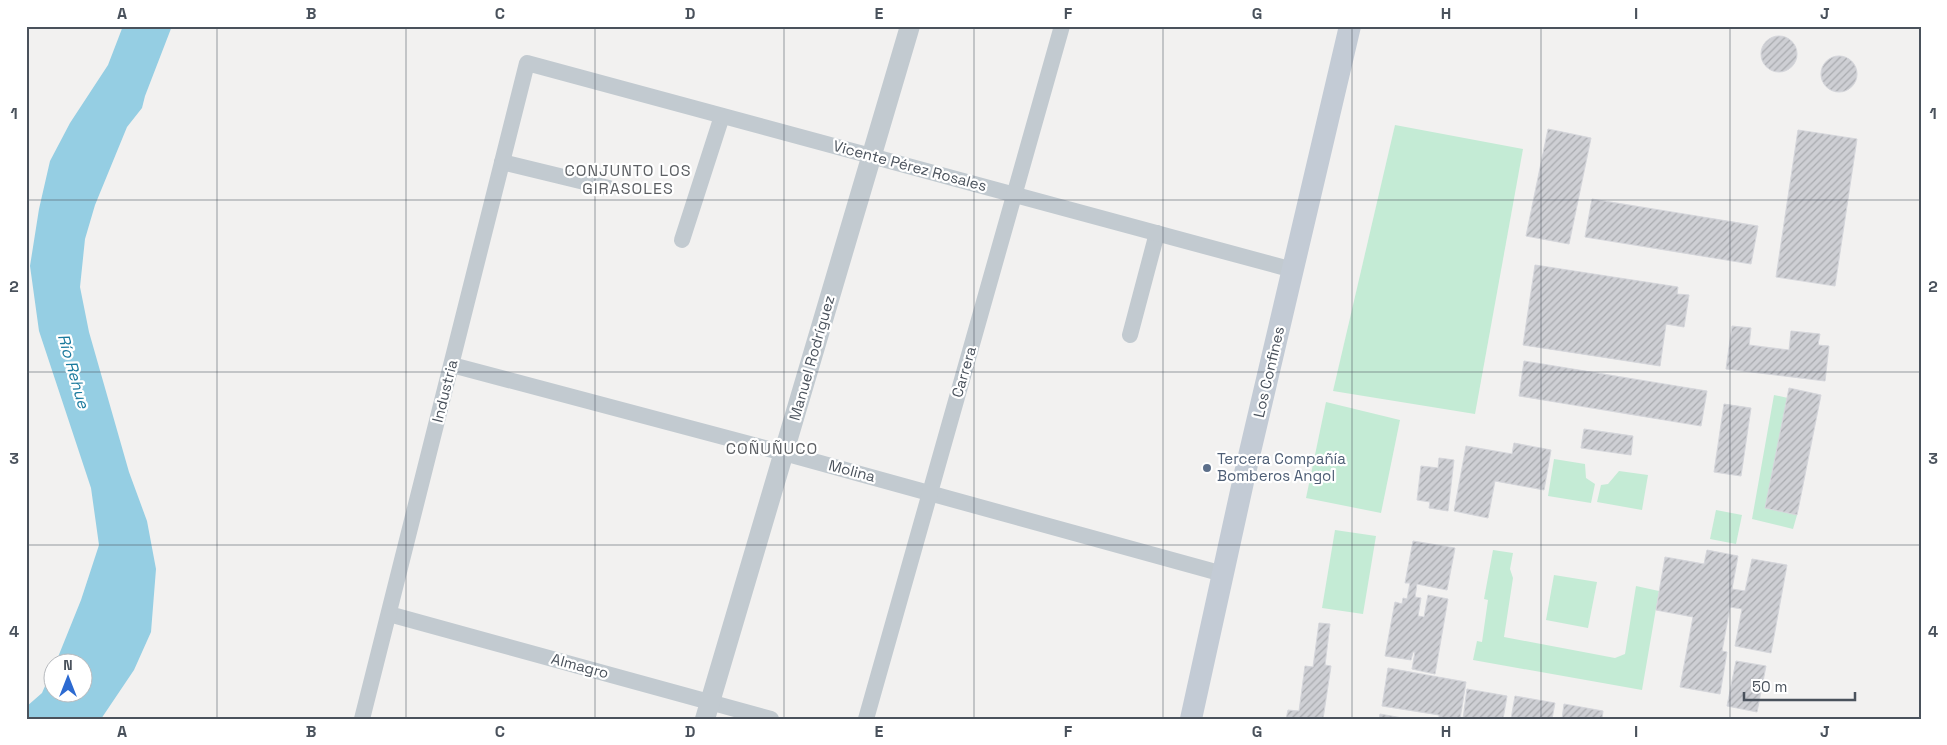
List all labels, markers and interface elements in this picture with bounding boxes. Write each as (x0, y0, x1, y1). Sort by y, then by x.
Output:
text: A (117, 3, 127, 24)
text: B (306, 3, 316, 24)
text: C (495, 3, 505, 24)
text: D (685, 3, 695, 24)
text: E (875, 3, 884, 24)
text: F (1064, 3, 1073, 24)
text: G (1252, 3, 1262, 24)
text: H (1441, 3, 1451, 24)
text: I (1634, 3, 1638, 24)
text: J (1820, 3, 1830, 24)
text: 1 (10, 103, 18, 124)
text: 1 (1929, 103, 1937, 124)
street label: Vicente Pérez Rosales (831, 136, 989, 195)
district label: CONJUNTO LOS GIRASOLES (564, 160, 692, 199)
text: 2 (9, 276, 19, 297)
text: 2 (1928, 276, 1938, 297)
street label: Manuel Rodríguez (785, 293, 838, 423)
street label: Los Confines (1249, 324, 1288, 419)
water label: Río Rehue (53, 331, 94, 411)
street label: Carrera (947, 344, 980, 400)
street label: Industria (428, 357, 462, 424)
district label: COÑUÑUCO (726, 438, 818, 459)
text: 3 (9, 448, 19, 469)
text: 3 (1928, 448, 1938, 469)
place label: Tercera Compañía Bomberos Angol (1217, 449, 1346, 485)
street label: Molina (827, 455, 878, 486)
marker: Tercera Compañía Bomberos Angol (1201, 462, 1213, 474)
text: 4 (9, 621, 19, 642)
text: 4 (1928, 621, 1938, 642)
street label: Almagro (549, 649, 611, 682)
north arrow (42, 652, 92, 702)
text: N (63, 656, 73, 674)
scale bar (1744, 670, 1856, 702)
text: 50 m (1752, 677, 1787, 696)
text: A (117, 721, 127, 742)
text: B (306, 721, 316, 742)
text: C (495, 721, 505, 742)
text: D (685, 721, 695, 742)
text: E (875, 721, 884, 742)
text: F (1064, 721, 1073, 742)
text: G (1252, 721, 1262, 742)
text: H (1441, 721, 1451, 742)
text: I (1634, 721, 1638, 742)
text: J (1820, 721, 1830, 742)

